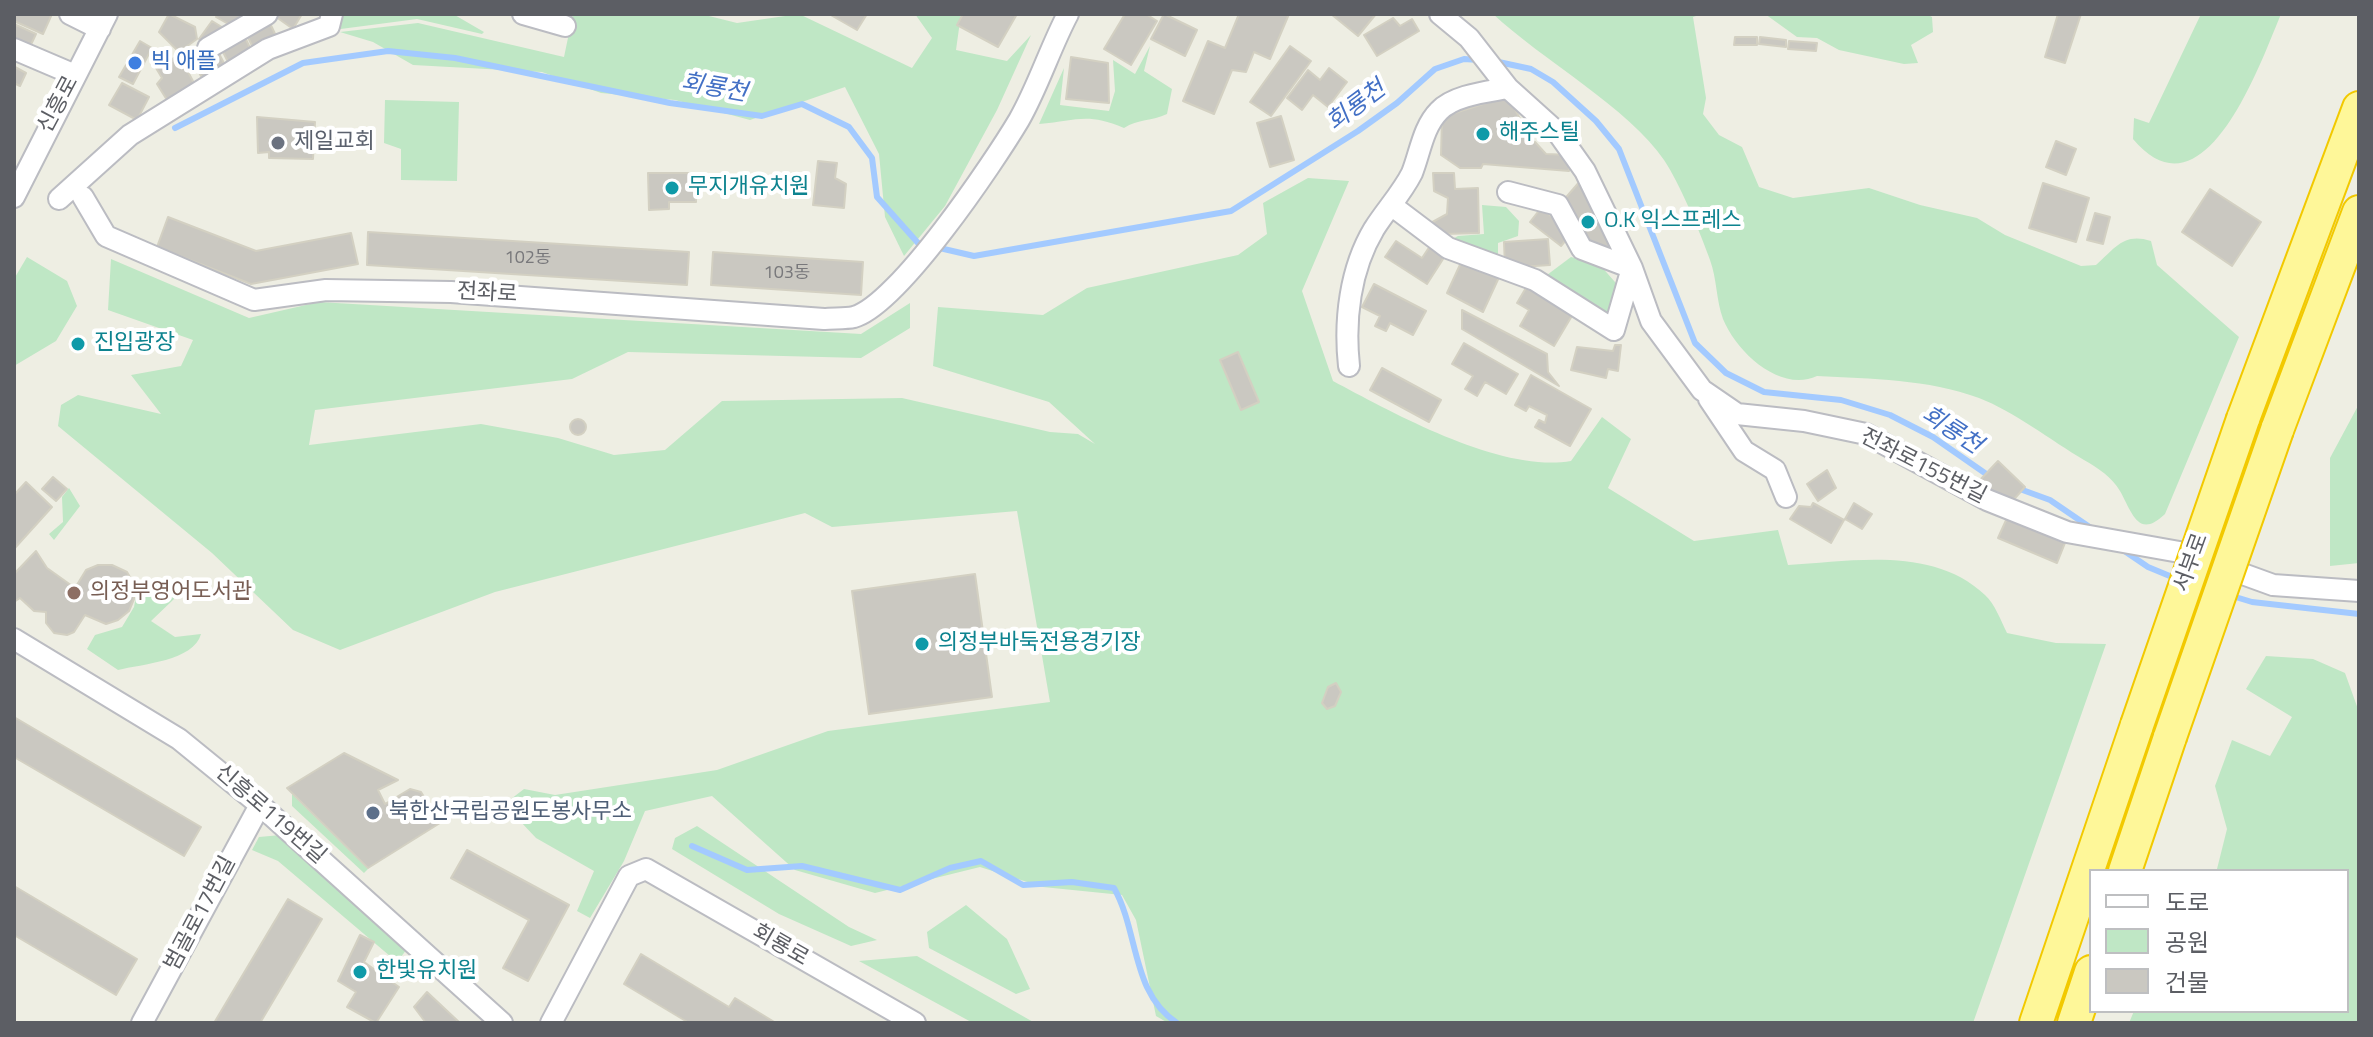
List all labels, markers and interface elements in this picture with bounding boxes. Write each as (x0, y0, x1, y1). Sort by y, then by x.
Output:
place label: 빅 애플 (151, 50, 217, 76)
marker: 빅 애플 (126, 54, 144, 72)
water label: 회룡천 (679, 69, 749, 109)
street label: 신흥로 (33, 72, 85, 138)
water label: 회룡천 (1322, 76, 1392, 138)
place label: 해주스틸 (1499, 121, 1580, 147)
marker: 해주스틸 (1474, 125, 1492, 143)
place label: 제일교회 (294, 130, 375, 156)
marker: 제일교회 (269, 134, 287, 152)
place label: 무지개유치원 (688, 175, 809, 201)
marker: 무지개유치원 (663, 179, 681, 197)
place label: O.K 익스프레스 (1604, 209, 1742, 235)
marker: O.K 익스프레스 (1579, 213, 1597, 231)
house number: 102동 (505, 248, 551, 270)
house number: 103동 (764, 263, 810, 285)
street label: 전좌로 (456, 279, 518, 309)
place label: 진입광장 (94, 331, 175, 357)
marker: 진입광장 (69, 335, 87, 353)
water label: 회룡천 (1915, 401, 1987, 461)
street label: 전좌로155번길 (1855, 424, 1991, 510)
street label: 서부로 (2169, 530, 2215, 596)
place label: 의정부영어도서관 (90, 580, 252, 606)
marker: 의정부영어도서관 (65, 584, 83, 602)
place label: 의정부바둑전용경기장 (938, 631, 1140, 657)
marker: 의정부바둑전용경기장 (913, 635, 931, 653)
street label: 신흥로119번길 (209, 760, 331, 870)
place label: 북한산국립공원도봉사무소 (389, 800, 632, 826)
marker: 북한산국립공원도봉사무소 (364, 804, 382, 822)
street label: 범골로17번길 (160, 852, 242, 976)
legend (2089, 869, 2349, 1013)
text: 도로 (2165, 884, 2209, 920)
street label: 회룡로 (747, 919, 813, 973)
text: 공원 (2165, 924, 2209, 960)
place label: 한빛유치원 (376, 959, 477, 985)
marker: 한빛유치원 (351, 963, 369, 981)
text: 건물 (2165, 964, 2209, 1000)

